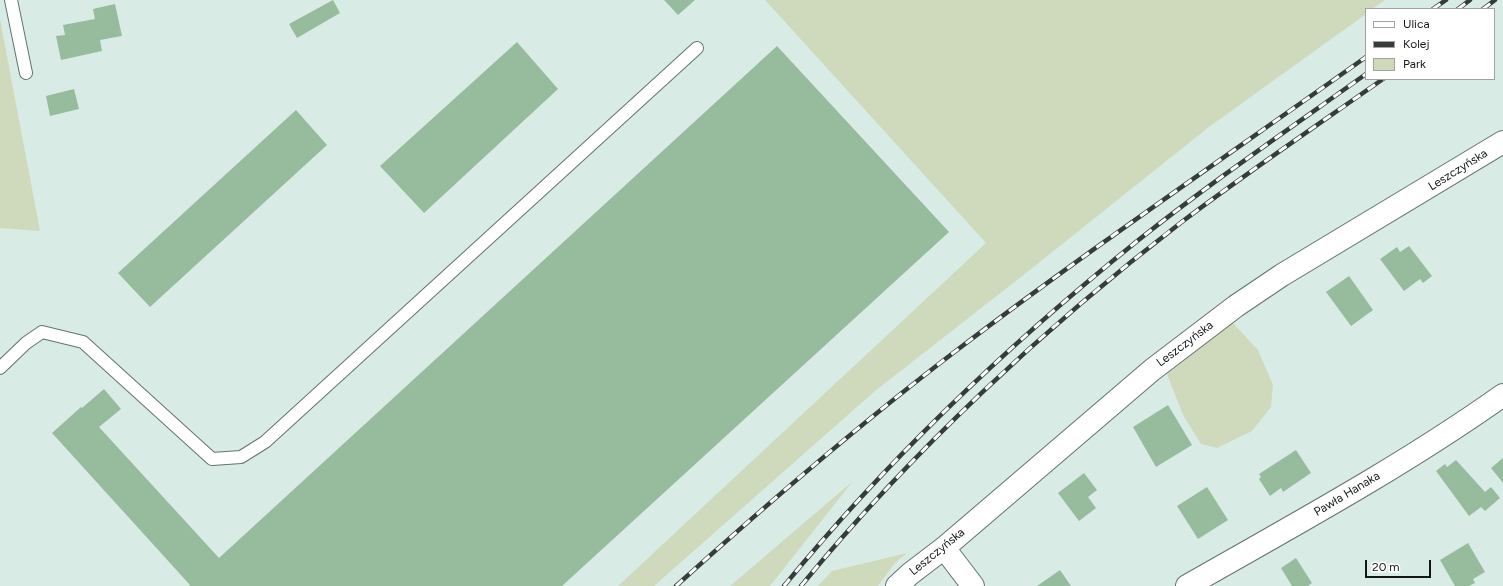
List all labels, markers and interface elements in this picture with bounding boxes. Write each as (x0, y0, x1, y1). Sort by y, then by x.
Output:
legend (1365, 8, 1495, 80)
text: Ulica (1403, 17, 1430, 31)
text: Kolej (1403, 37, 1430, 51)
text: Park (1403, 57, 1426, 71)
street label: Leszczyńska (1426, 146, 1490, 194)
street label: Leszczyńska (1154, 318, 1216, 370)
street label: Pawła Hanaka (1311, 469, 1383, 519)
street label: Leszczyńska (906, 525, 968, 579)
scale bar (1367, 552, 1433, 578)
text: 20 m (1372, 560, 1400, 574)

